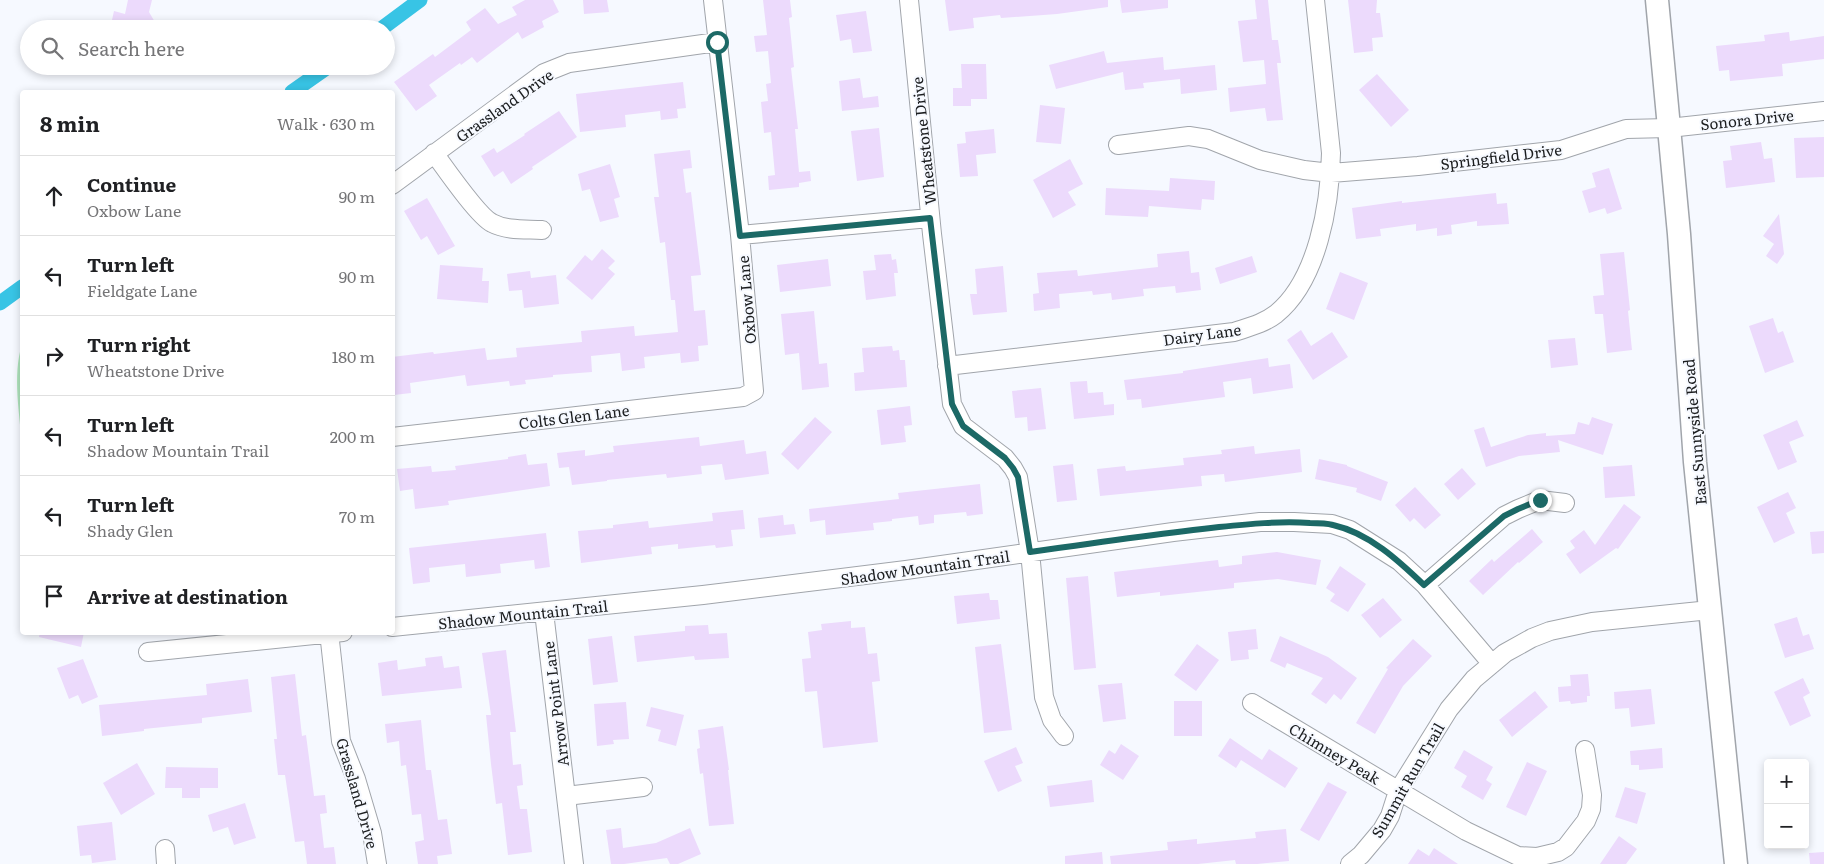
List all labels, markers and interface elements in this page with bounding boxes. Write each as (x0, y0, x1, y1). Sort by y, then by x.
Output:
search box (20, 20, 395, 75)
route start (706, 31, 729, 54)
icon: search (38, 34, 66, 62)
text: Search here (78, 34, 185, 62)
street label: Grassland Drive (451, 63, 558, 147)
street label: Wheatstone Drive (905, 76, 941, 206)
street label: Sonora Drive (1699, 103, 1795, 135)
text: 8 min (40, 107, 100, 138)
text: Walk · 630 m (277, 111, 375, 135)
street label: Springfield Drive (1439, 137, 1563, 175)
text: Continue (87, 170, 176, 198)
icon: ahead (40, 182, 68, 210)
text: 90 m (339, 184, 375, 208)
text: Oxbow Lane (87, 198, 181, 222)
text: Turn left (87, 250, 174, 278)
street label: Oxbow Lane (731, 255, 761, 345)
icon: left (40, 262, 68, 290)
text: 90 m (339, 264, 375, 288)
text: Fieldgate Lane (87, 278, 197, 302)
street label: Dairy Lane (1162, 317, 1243, 351)
text: Turn right (87, 330, 191, 358)
icon: right (40, 342, 68, 370)
text: 180 m (332, 344, 375, 368)
text: Wheatstone Drive (87, 358, 224, 382)
street label: East Sunnyside Road (1676, 358, 1712, 506)
street label: Colts Glen Lane (517, 398, 631, 434)
text: Turn left (87, 410, 174, 438)
icon: left (40, 422, 68, 450)
text: 200 m (330, 424, 375, 448)
text: Shadow Mountain Trail (87, 438, 269, 462)
route end (1529, 489, 1552, 512)
text: Turn left (87, 490, 174, 518)
icon: left (40, 502, 68, 530)
text: 70 m (339, 504, 375, 528)
text: Shady Glen (87, 518, 173, 542)
street label: Shadow Mountain Trail (839, 544, 1011, 590)
icon: arrive (40, 582, 68, 610)
text: Arrive at destination (87, 582, 288, 610)
street label: Shadow Mountain Trail (437, 594, 609, 634)
street label: Arrow Point Lane (536, 640, 574, 768)
street label: Chimney Peak (1285, 717, 1386, 790)
street label: Summit Run Trail (1365, 718, 1449, 842)
street label: Grassland Drive (331, 735, 385, 851)
map controls (1764, 759, 1809, 849)
button: + (1764, 759, 1809, 804)
button: − (1764, 804, 1809, 849)

